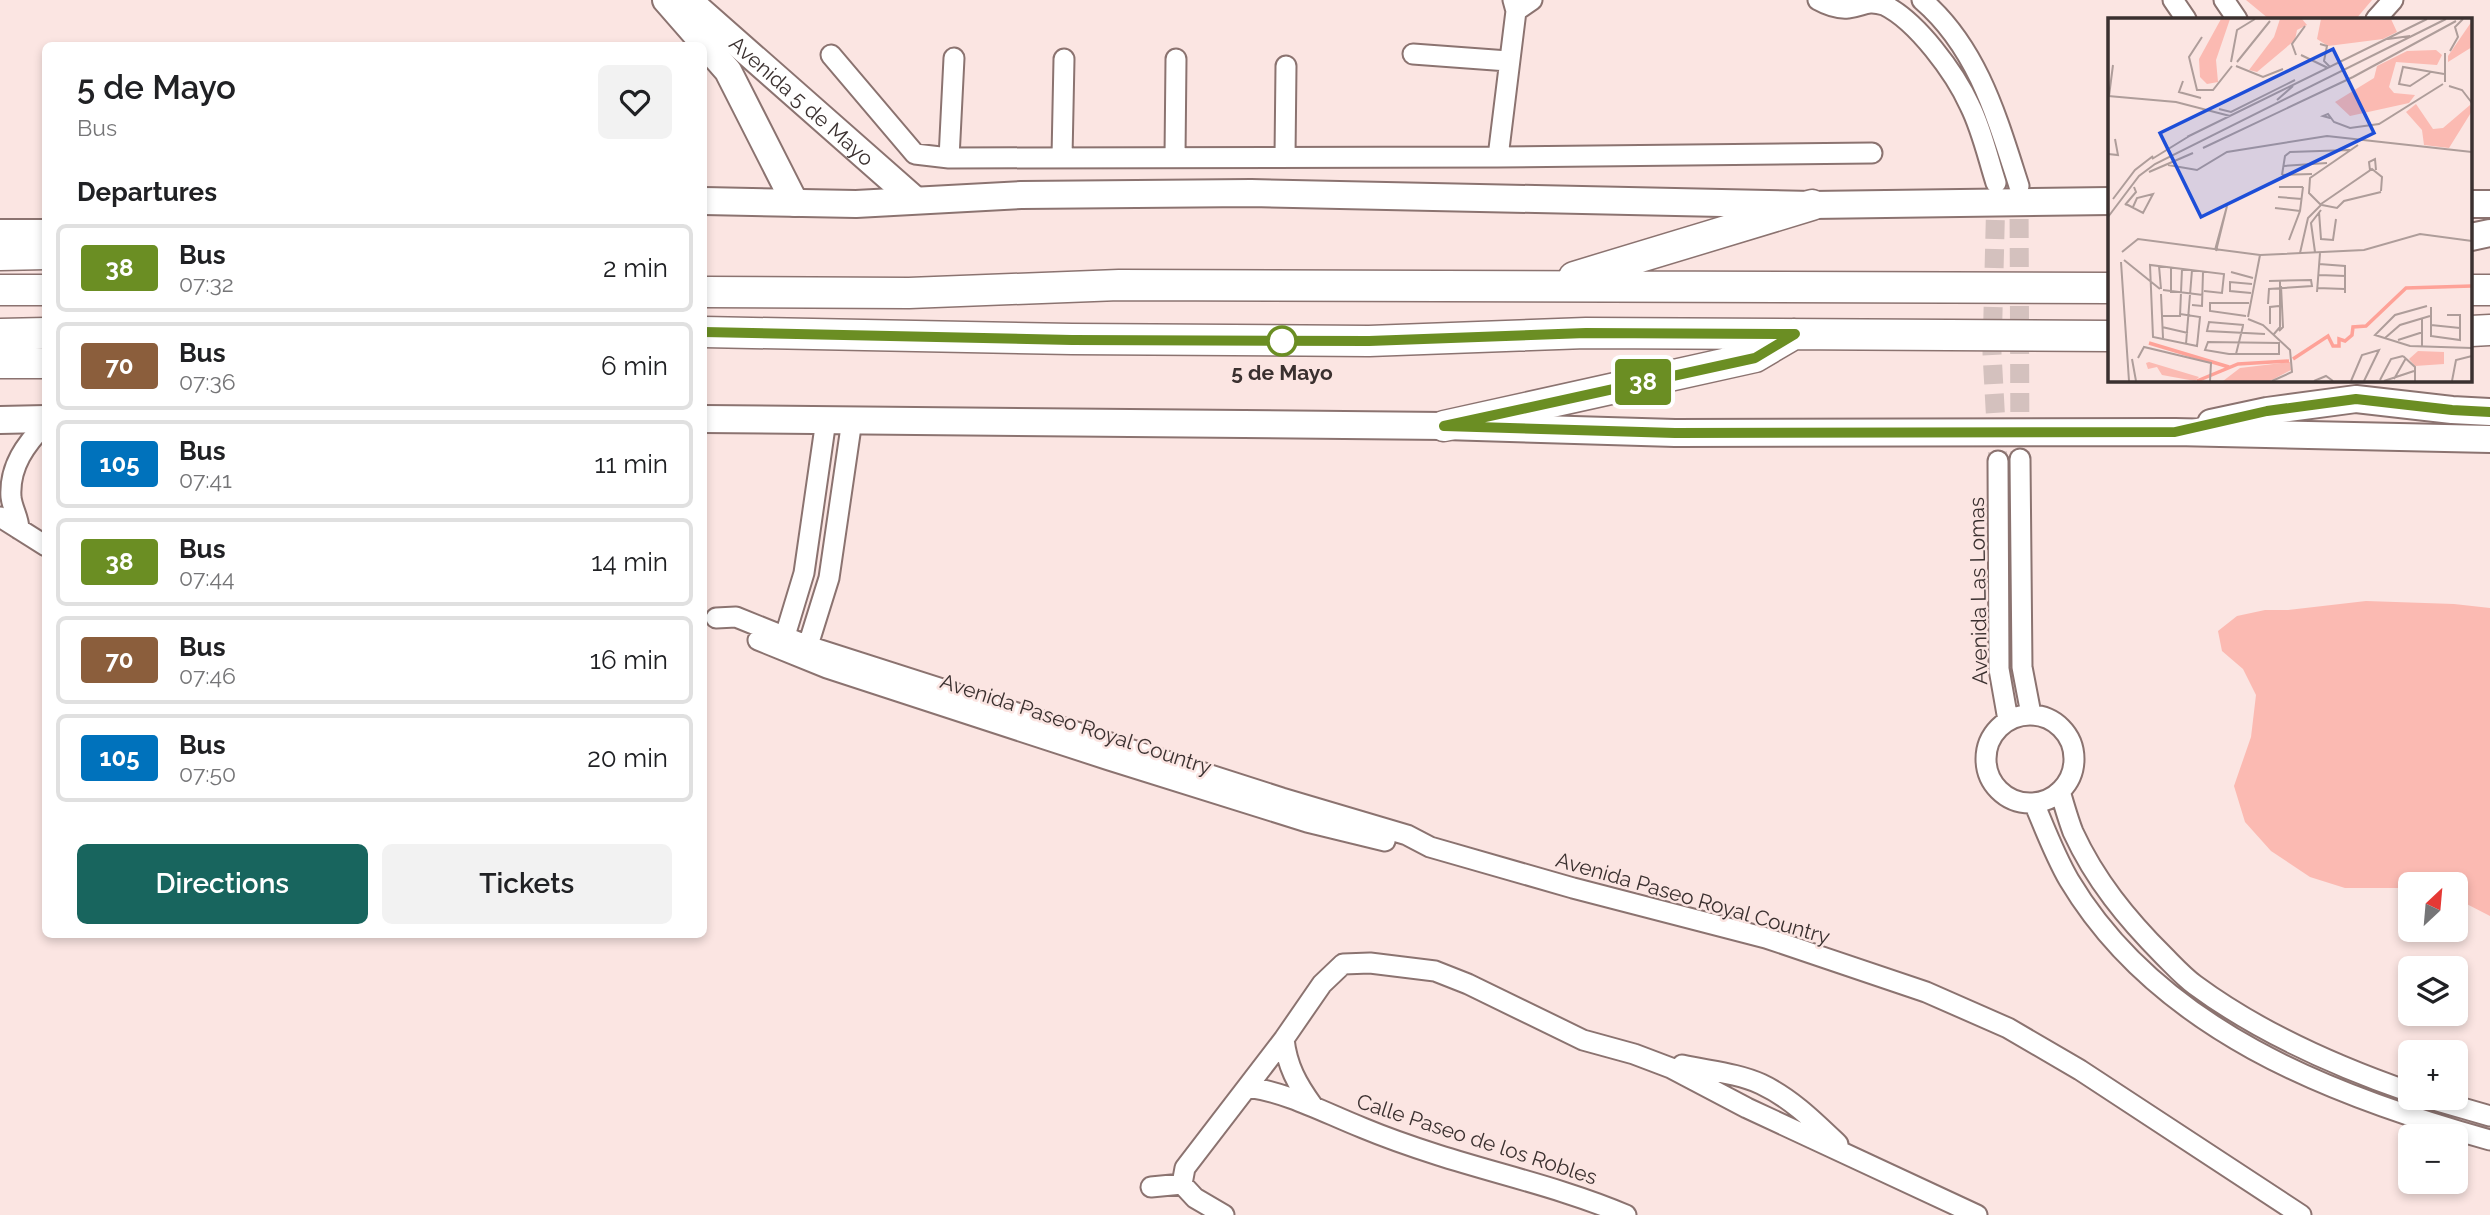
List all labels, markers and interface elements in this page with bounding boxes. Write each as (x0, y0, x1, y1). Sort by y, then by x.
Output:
inset map (2108, 18, 2472, 382)
street label: Avenida 5 de Mayo (725, 30, 879, 171)
button: heart (598, 65, 672, 139)
text: 5 de Mayo (77, 68, 236, 107)
text: Bus (77, 114, 117, 141)
text: Departures (77, 177, 217, 207)
text: Bus (179, 240, 226, 270)
text: 38 (106, 253, 133, 282)
text: 2 min (603, 253, 668, 283)
text: 07:32 (179, 270, 234, 297)
marker: 5 de Mayo (1267, 326, 1297, 356)
text: Bus (179, 338, 226, 368)
text: 70 (105, 351, 134, 380)
text: 6 min (601, 351, 668, 381)
line badge: 38 (1612, 359, 1674, 405)
place label: 5 de Mayo (1231, 360, 1333, 385)
text: 38 (1629, 367, 1657, 396)
text: 07:36 (179, 368, 236, 395)
text: Bus (179, 436, 226, 466)
text: 105 (100, 449, 139, 478)
text: 11 min (594, 449, 668, 479)
text: 07:41 (179, 466, 232, 493)
street label: Avenida Las Lomas (1964, 497, 1992, 685)
text: Bus (179, 534, 226, 564)
text: 38 (106, 547, 133, 576)
text: 14 min (591, 547, 668, 577)
text: 07:44 (179, 564, 235, 591)
text: Bus (179, 632, 226, 662)
text: 70 (105, 645, 134, 674)
text: 16 min (590, 645, 668, 675)
text: 07:46 (179, 662, 236, 689)
street label: Avenida Paseo Royal Country (937, 668, 1215, 780)
text: Bus (179, 730, 226, 760)
text: 105 (100, 743, 139, 772)
text: 20 min (587, 743, 668, 773)
text: 07:50 (179, 760, 236, 787)
button: Directions (77, 844, 368, 924)
button: Tickets (382, 844, 672, 924)
street label: Avenida Paseo Royal Country (1553, 847, 1833, 949)
north arrow (2398, 872, 2468, 942)
map controls (2398, 872, 2468, 1194)
button: layers (2398, 956, 2468, 1026)
button: + (2398, 1040, 2468, 1110)
street label: Calle Paseo de los Robles (1354, 1088, 1600, 1190)
button: − (2398, 1124, 2468, 1194)

